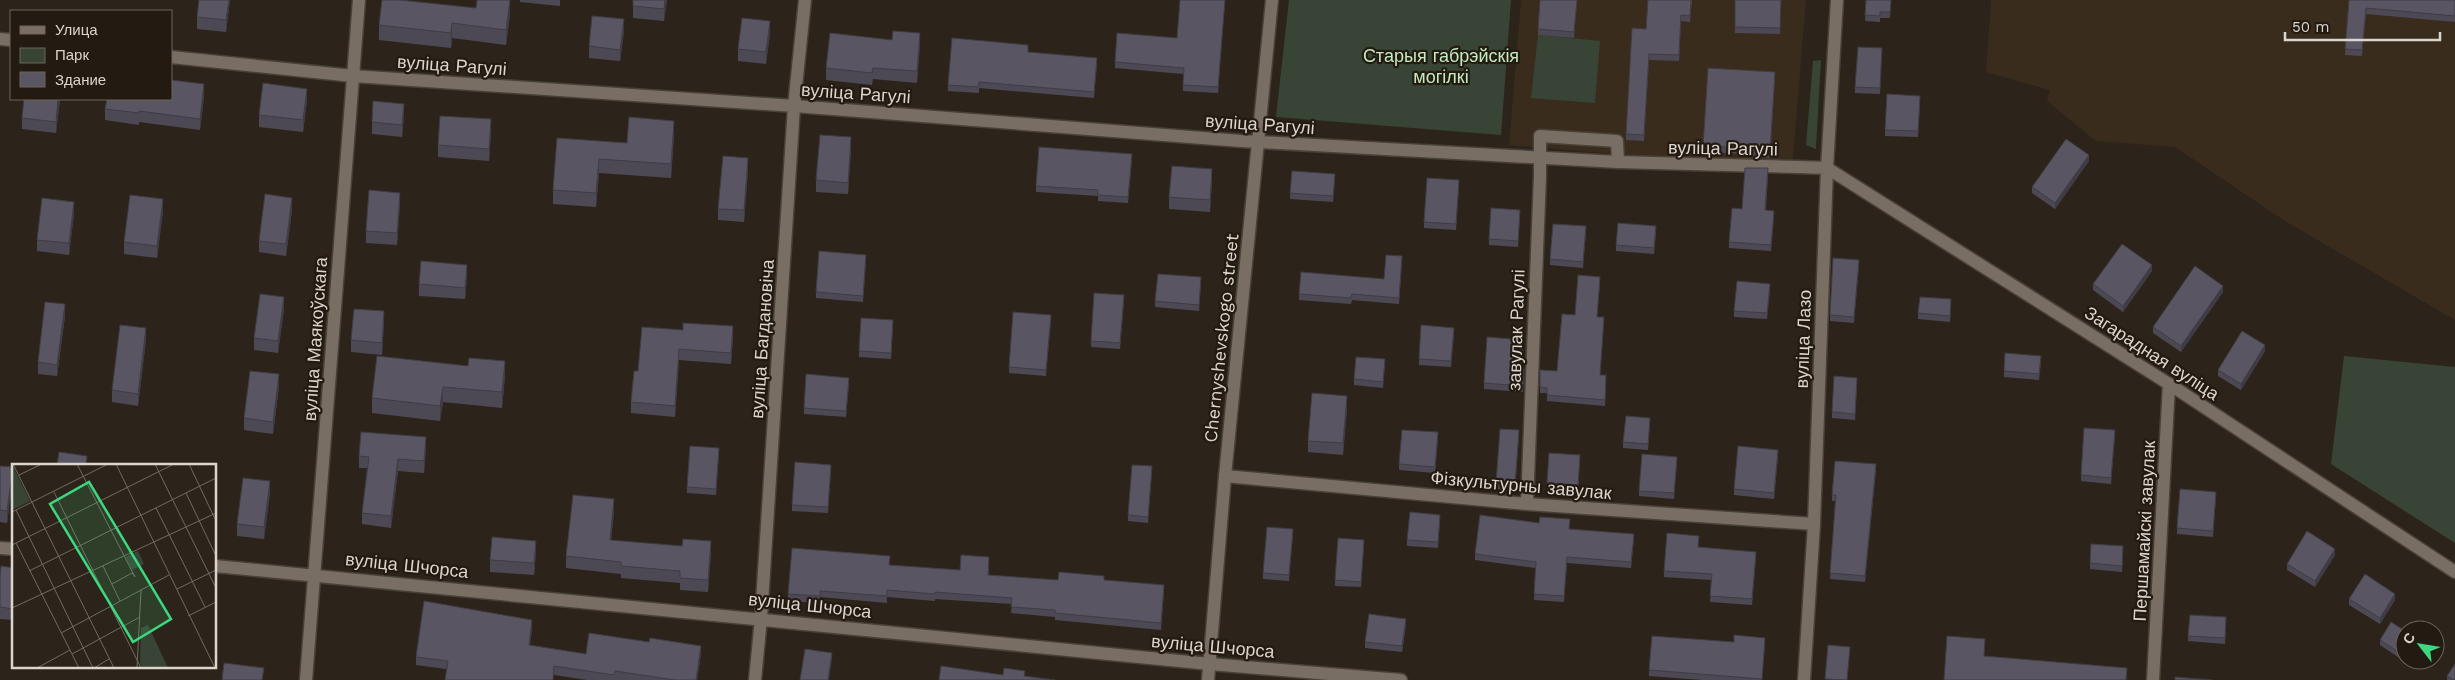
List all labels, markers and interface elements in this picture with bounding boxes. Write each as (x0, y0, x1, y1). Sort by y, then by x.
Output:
legend (10, 10, 172, 100)
scale bar (2285, 10, 2440, 42)
text: 50 m (2292, 18, 2329, 36)
text: Улица (55, 21, 98, 39)
park label: Старыя габрэйскія могілкі (1363, 45, 1519, 87)
text: Парк (55, 46, 89, 64)
street label: вуліца Рагулі (396, 51, 508, 79)
text: Здание (55, 71, 106, 89)
street label: вуліца Рагулі (800, 79, 912, 107)
street label: вуліца Рагулі (1204, 110, 1316, 138)
street label: вуліца Рагулі (1668, 137, 1778, 159)
street label: Chernyshevskogo street (1200, 232, 1242, 443)
street label: вуліца Маякоўскага (299, 255, 331, 422)
street label: вуліца Багдановіча (746, 258, 778, 419)
street label: завулак Рагулі (1503, 269, 1529, 391)
street label: вуліца Лазо (1791, 289, 1815, 389)
street label: Загарадная вуліца (2081, 302, 2224, 405)
street label: Першамайскі завулак (2129, 440, 2159, 622)
inset map (12, 464, 216, 668)
street label: Фізкультурны завулак (1430, 467, 1613, 503)
street label: вуліца Шчорса (344, 548, 471, 582)
street label: вуліца Шчорса (747, 588, 874, 622)
north arrow (2395, 620, 2445, 670)
street label: вуліца Шчорса (1150, 630, 1276, 662)
text: С (2399, 630, 2418, 647)

